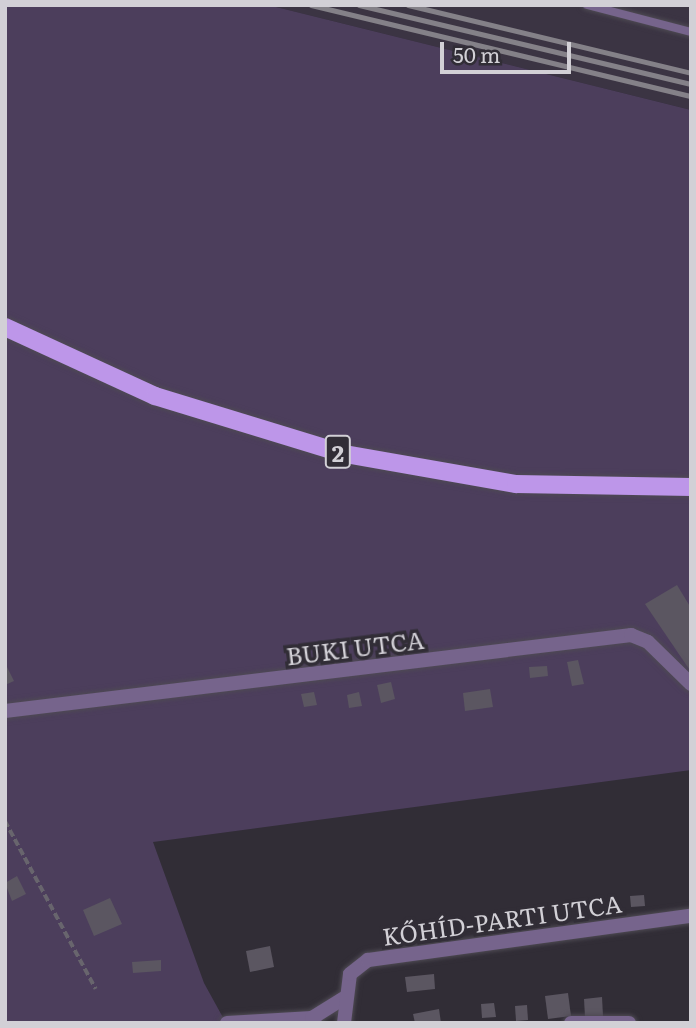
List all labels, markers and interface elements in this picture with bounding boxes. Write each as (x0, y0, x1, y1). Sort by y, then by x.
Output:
scale bar (444, 28, 575, 72)
text: 50 m (453, 38, 500, 69)
road number: 2 (324, 432, 352, 472)
street label: BUKI UTCA (284, 624, 426, 670)
street label: KŐHÍD-PARTI UTCA (380, 888, 624, 950)

